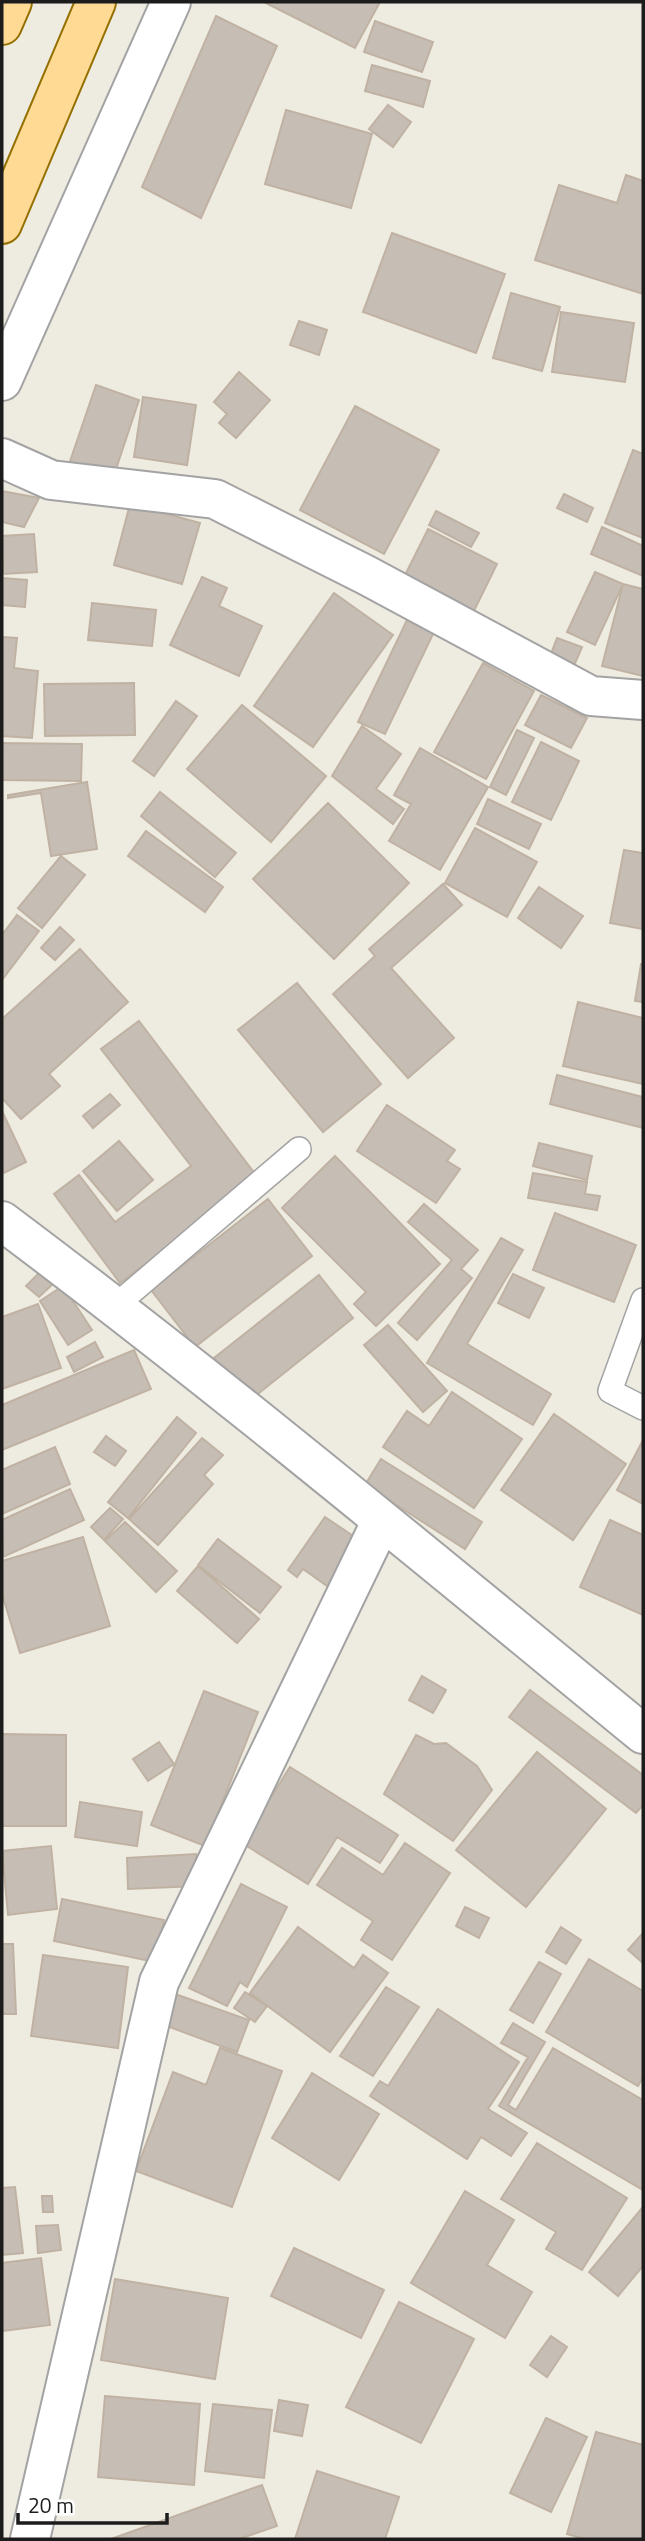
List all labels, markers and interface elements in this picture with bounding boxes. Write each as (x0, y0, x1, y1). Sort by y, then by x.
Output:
scale bar (18, 2482, 166, 2526)
text: 20 m (28, 2489, 74, 2521)

